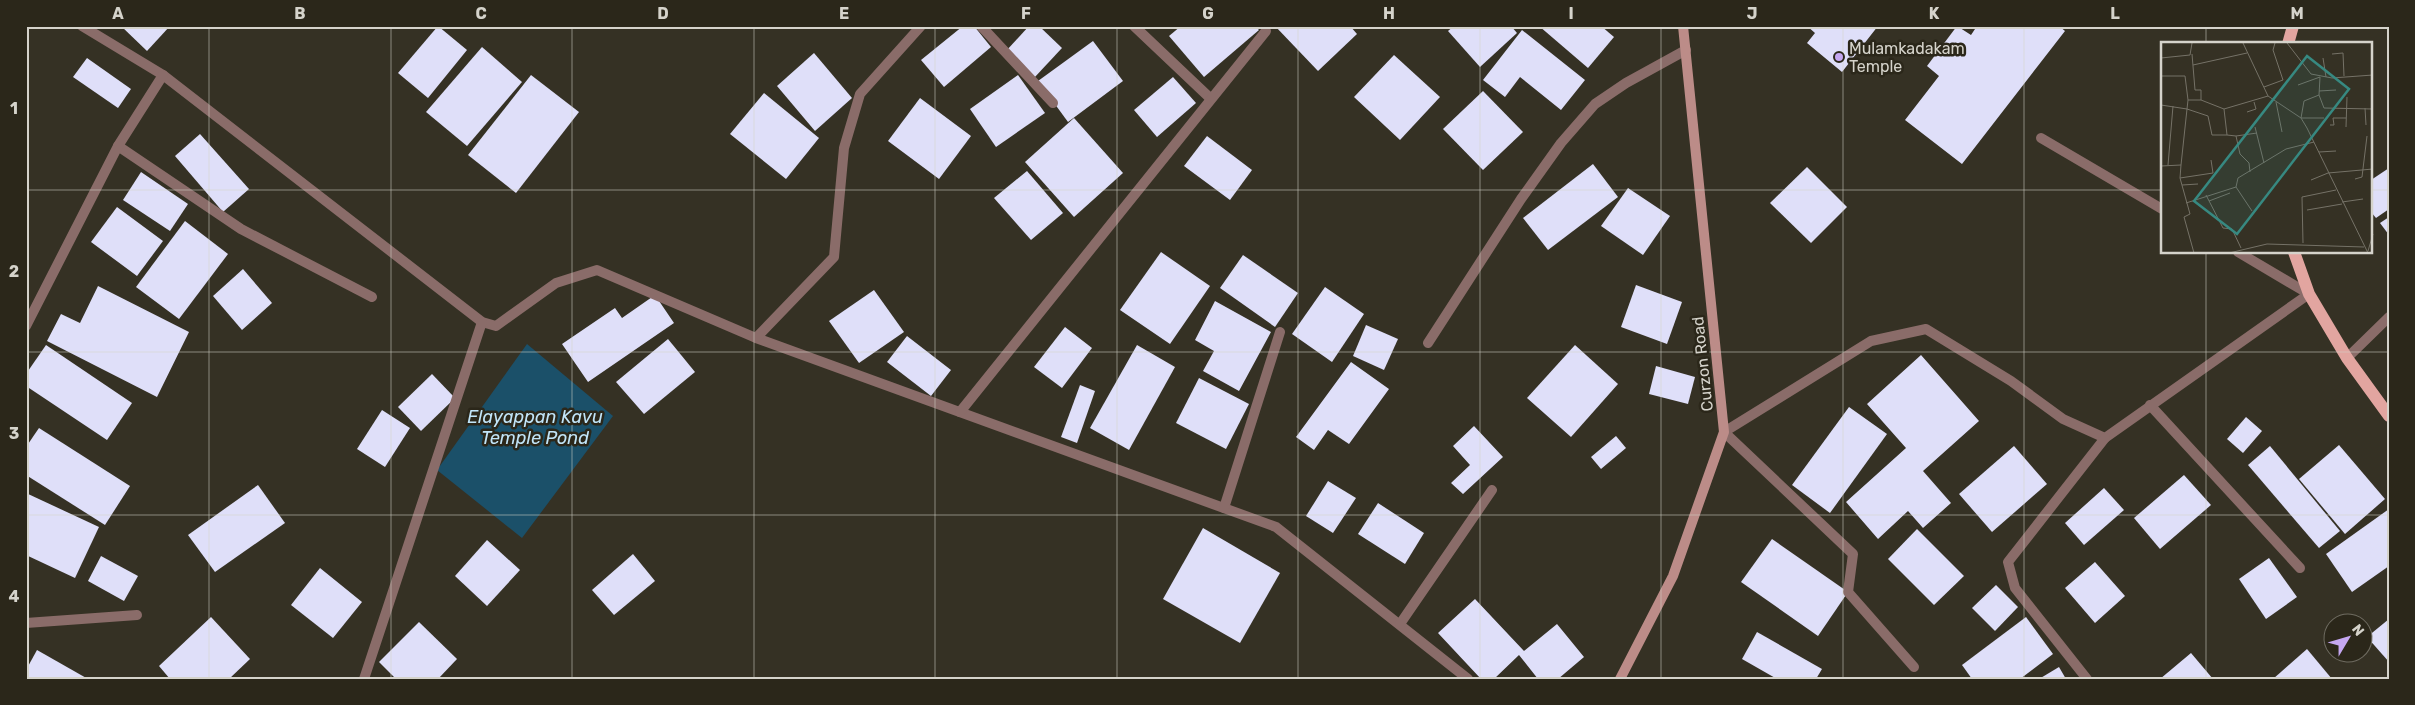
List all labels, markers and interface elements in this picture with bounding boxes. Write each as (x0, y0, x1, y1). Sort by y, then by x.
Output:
text: A (112, 4, 124, 23)
text: B (294, 4, 306, 23)
text: C (475, 4, 487, 23)
text: D (657, 4, 669, 23)
text: E (839, 4, 849, 23)
text: F (1021, 4, 1031, 23)
text: G (1202, 4, 1214, 23)
text: H (1383, 4, 1395, 23)
text: I (1568, 4, 1574, 23)
text: J (1747, 4, 1757, 23)
text: K (1929, 4, 1940, 23)
text: L (2110, 4, 2120, 23)
text: M (2290, 4, 2304, 23)
place label: Mulamkadakam Temple (1849, 39, 1965, 76)
inset map (2161, 42, 2372, 254)
marker: Mulamkadakam Temple (1833, 51, 1845, 63)
text: 1 (10, 99, 18, 118)
text: 2 (9, 262, 19, 281)
street label: Curzon Road (1688, 316, 1717, 412)
water label: Elayappan Kavu Temple Pond (467, 406, 603, 449)
text: 3 (9, 424, 19, 443)
text: 4 (9, 587, 20, 606)
north arrow (2322, 612, 2372, 662)
text: N (2348, 621, 2368, 640)

